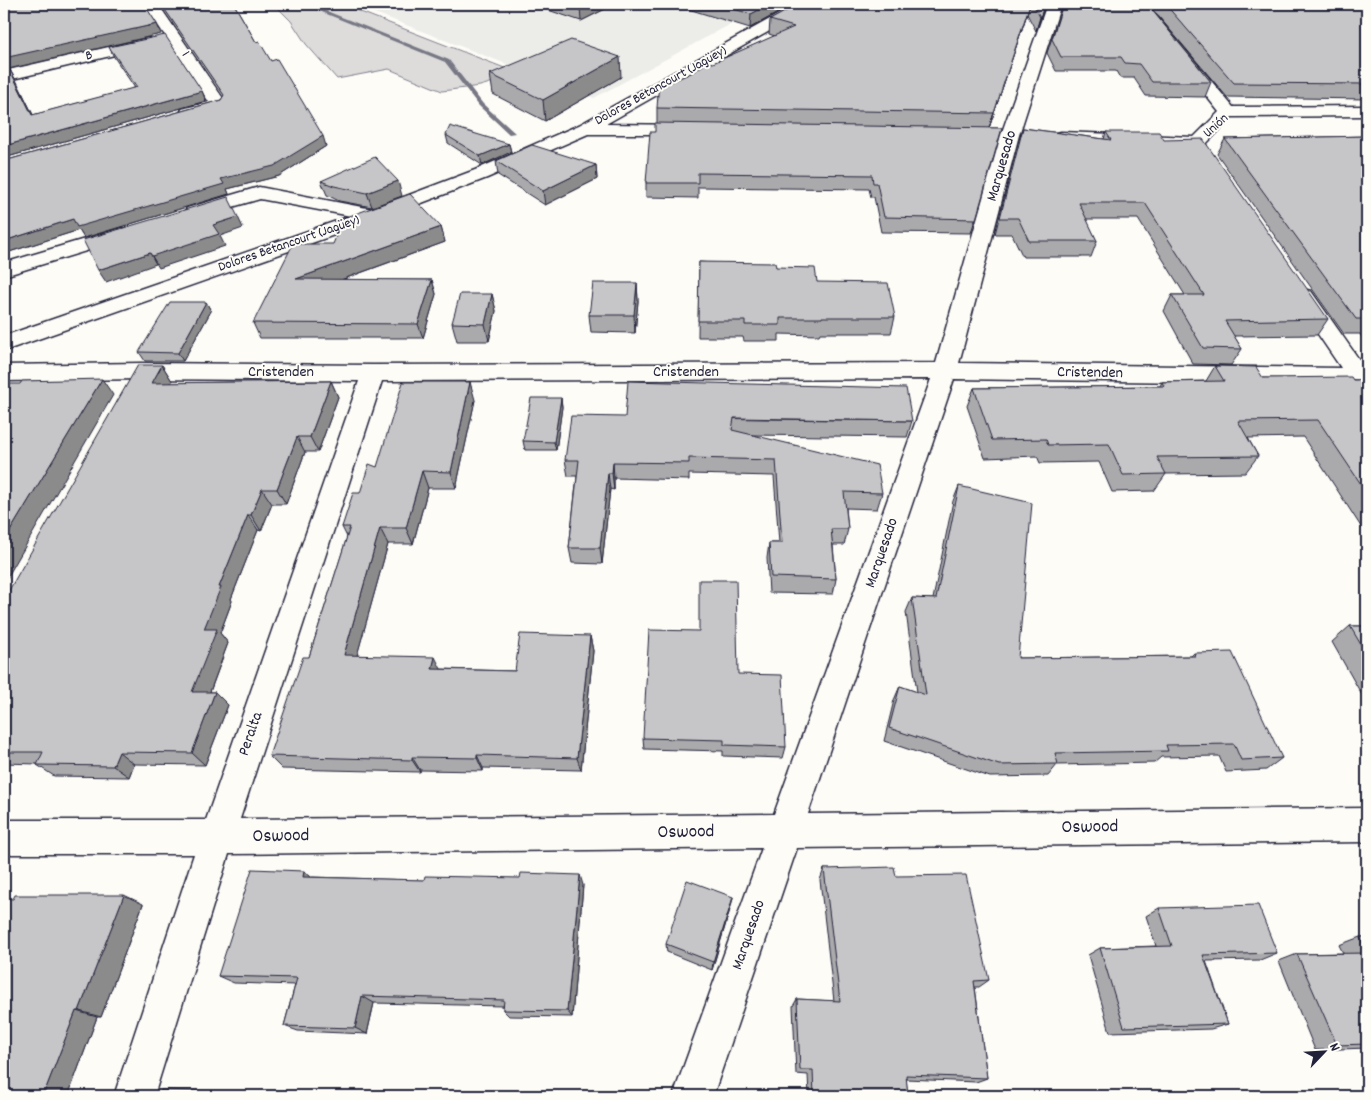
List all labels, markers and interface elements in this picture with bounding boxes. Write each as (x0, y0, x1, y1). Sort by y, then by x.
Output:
street label: Dolores Betancourt (Jagüey) (591, 41, 731, 131)
street label: B (84, 45, 95, 66)
street label: 1 (176, 47, 194, 61)
street label: Unión (1199, 109, 1233, 143)
street label: Marquesado (981, 128, 1023, 204)
street label: Dolores Betancourt (Jagüey) (215, 210, 363, 278)
street label: Cristenden (248, 361, 314, 384)
street label: Cristenden (653, 361, 719, 384)
street label: Cristenden (1057, 361, 1123, 385)
street label: Marquesado (859, 515, 905, 591)
street label: Peralta (233, 709, 269, 759)
street label: Oswood (1061, 814, 1119, 842)
street label: Oswood (657, 819, 715, 847)
street label: Oswood (252, 823, 310, 851)
street label: Marquesado (726, 897, 772, 973)
north arrow (1298, 1028, 1348, 1078)
text: N (1323, 1040, 1345, 1055)

